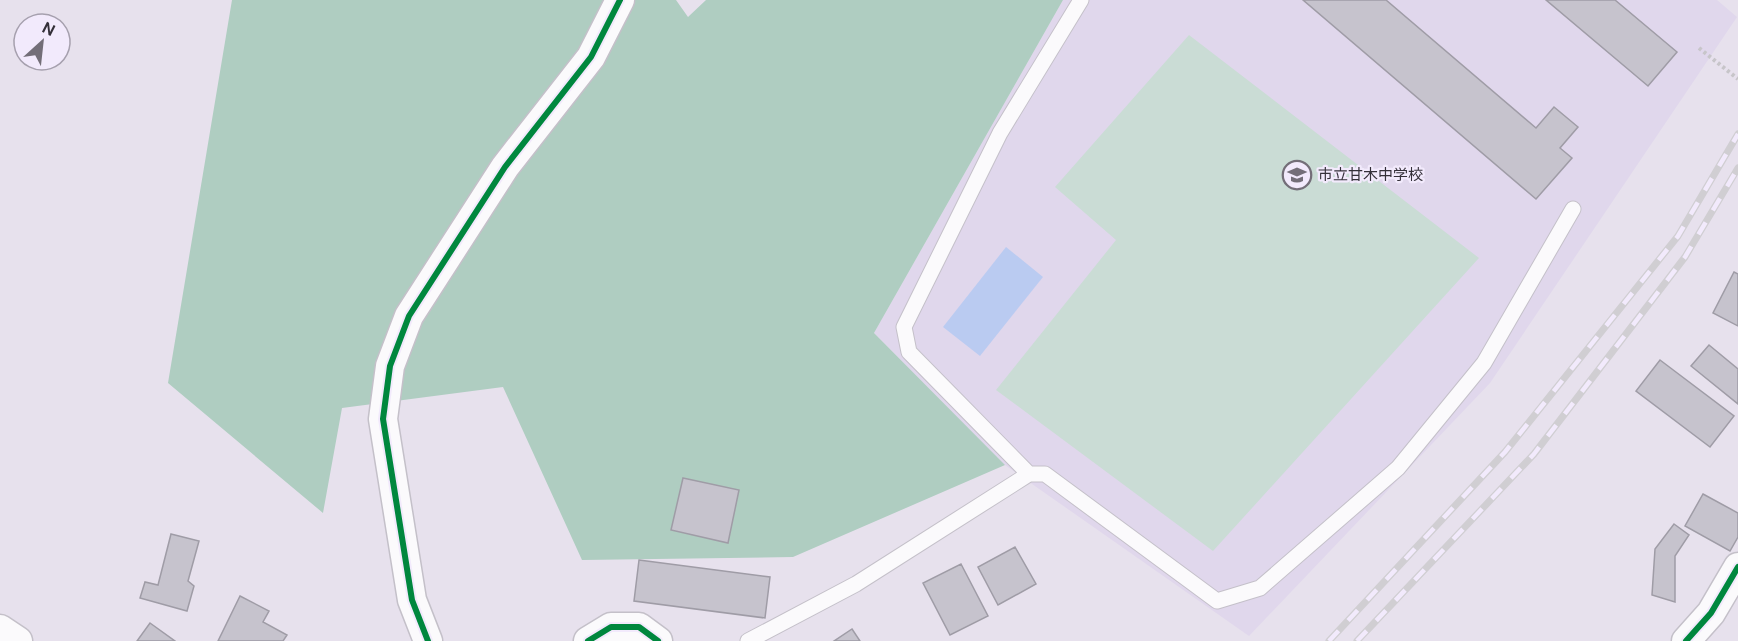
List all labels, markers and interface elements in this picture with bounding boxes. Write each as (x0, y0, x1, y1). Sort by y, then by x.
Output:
north arrow (12, 12, 72, 72)
text: N (39, 17, 59, 41)
school or university icon: 市立甘木中学校 (1281, 159, 1313, 191)
place label: 市立甘木中学校 (1318, 165, 1423, 185)

